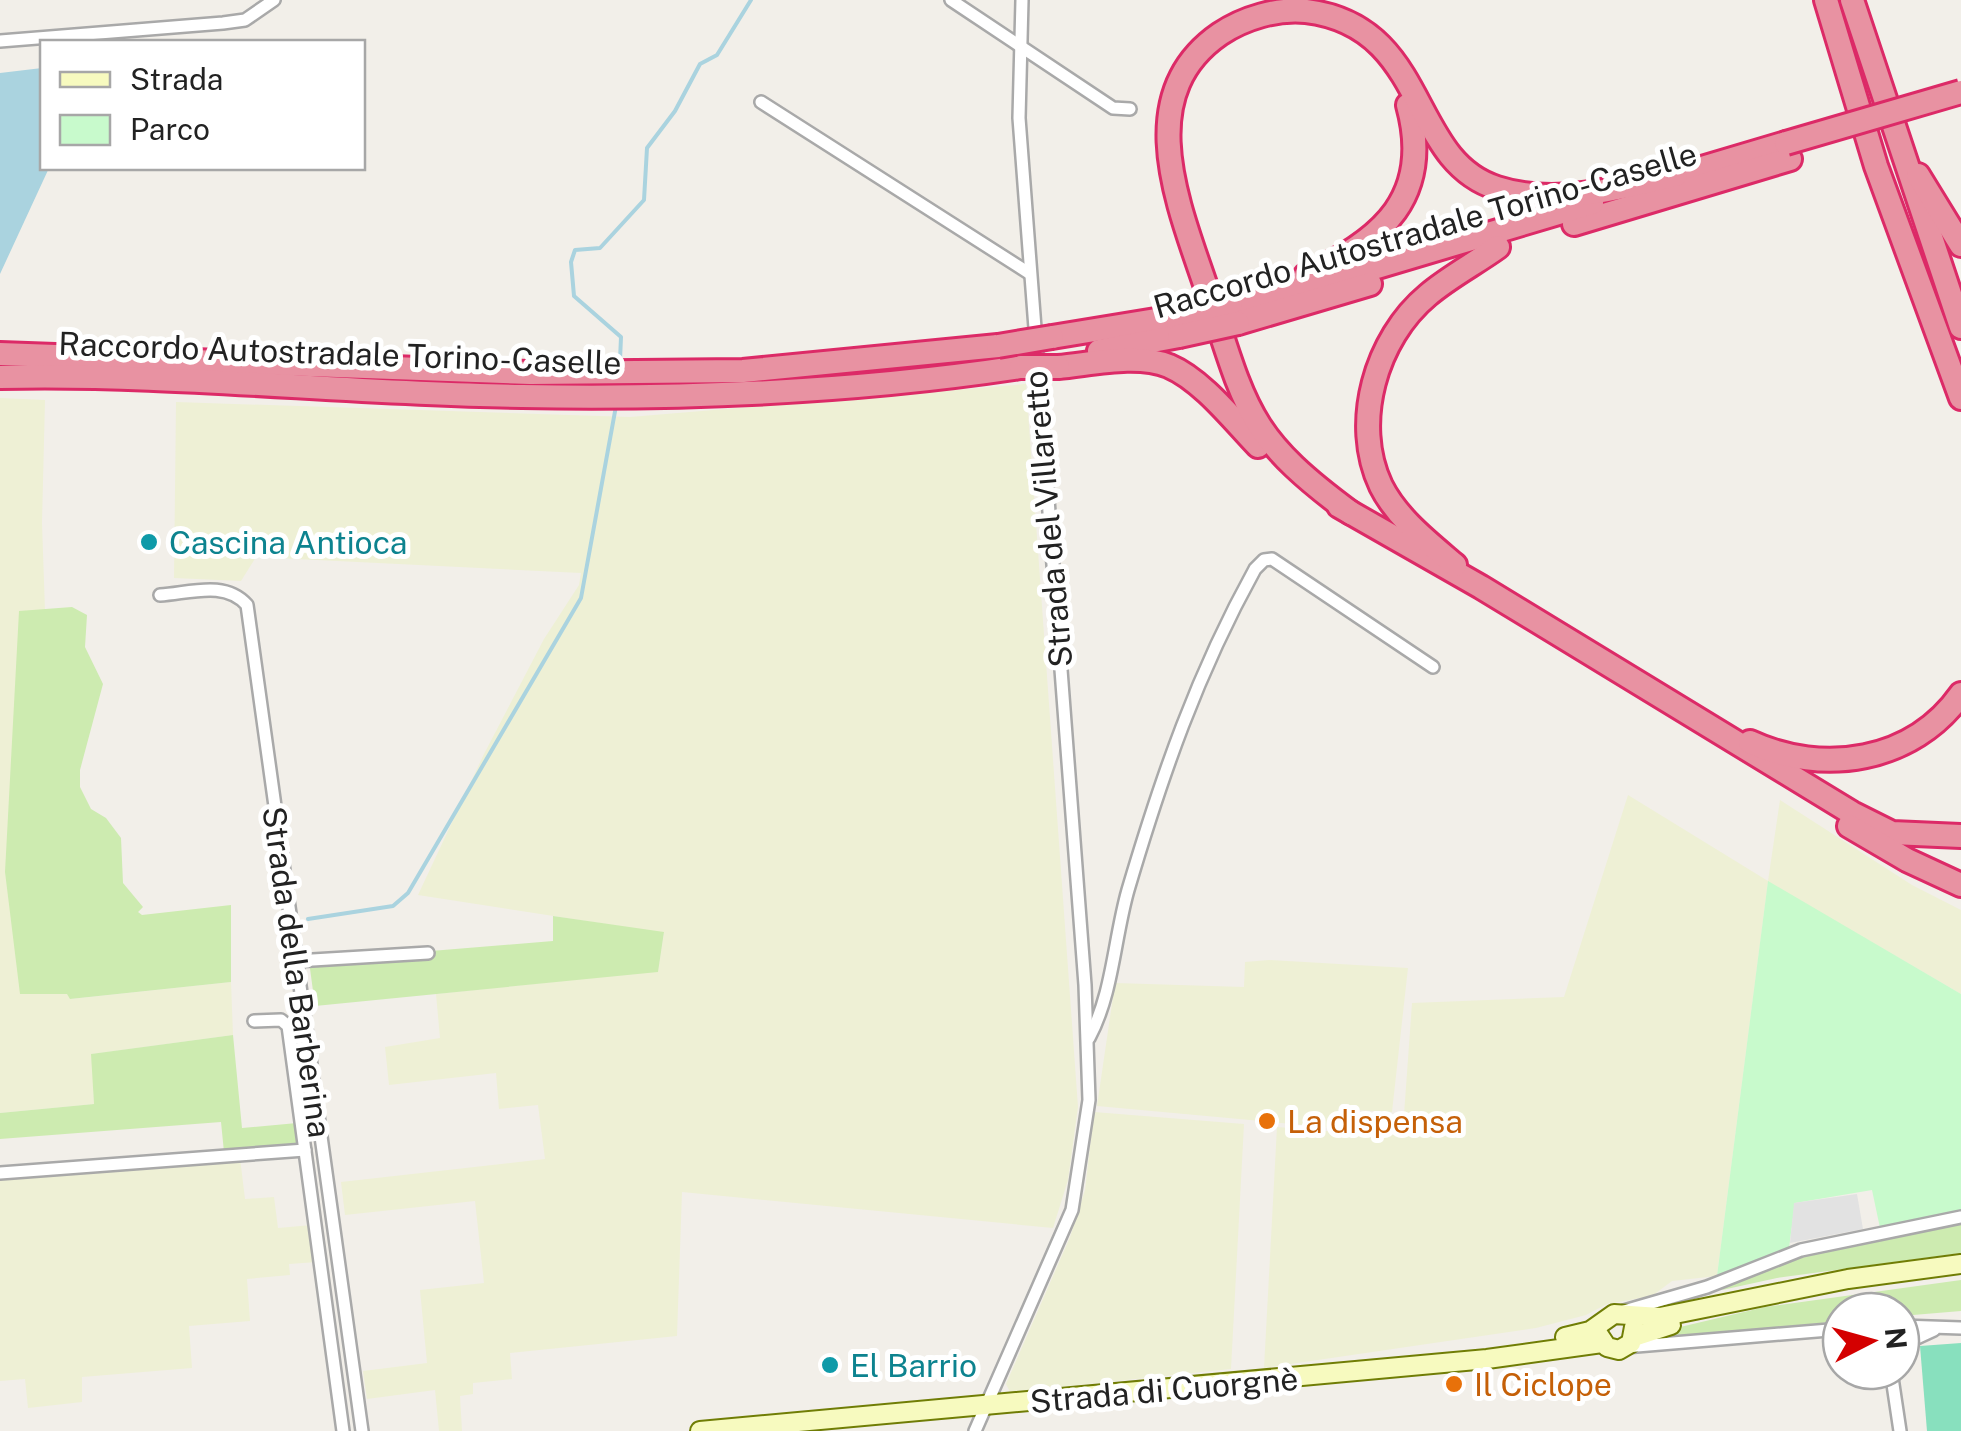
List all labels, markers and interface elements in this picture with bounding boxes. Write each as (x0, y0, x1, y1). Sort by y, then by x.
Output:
legend (40, 40, 365, 170)
text: Strada (130, 61, 223, 97)
text: Parco (130, 111, 210, 147)
street label: Raccordo Autostradale Torino-Caselle (1149, 135, 1701, 325)
street label: Raccordo Autostradale Torino-Caselle (58, 325, 622, 381)
street label: Strada del Villaretto (1017, 369, 1079, 669)
place label: Cascina Antioca (169, 524, 408, 561)
marker: Cascina Antioca (138, 531, 160, 553)
street label: Strada della Barberina (255, 804, 339, 1140)
place label: La dispensa (1287, 1103, 1463, 1140)
marker: La dispensa (1256, 1110, 1278, 1132)
north arrow (1821, 1291, 1921, 1391)
text: N (1879, 1326, 1914, 1351)
place label: El Barrio (850, 1347, 977, 1384)
marker: El Barrio (819, 1354, 841, 1376)
street label: Strada di Cuorgnè (1028, 1360, 1300, 1420)
place label: Il Ciclope (1474, 1366, 1612, 1403)
marker: Il Ciclope (1443, 1373, 1465, 1395)

